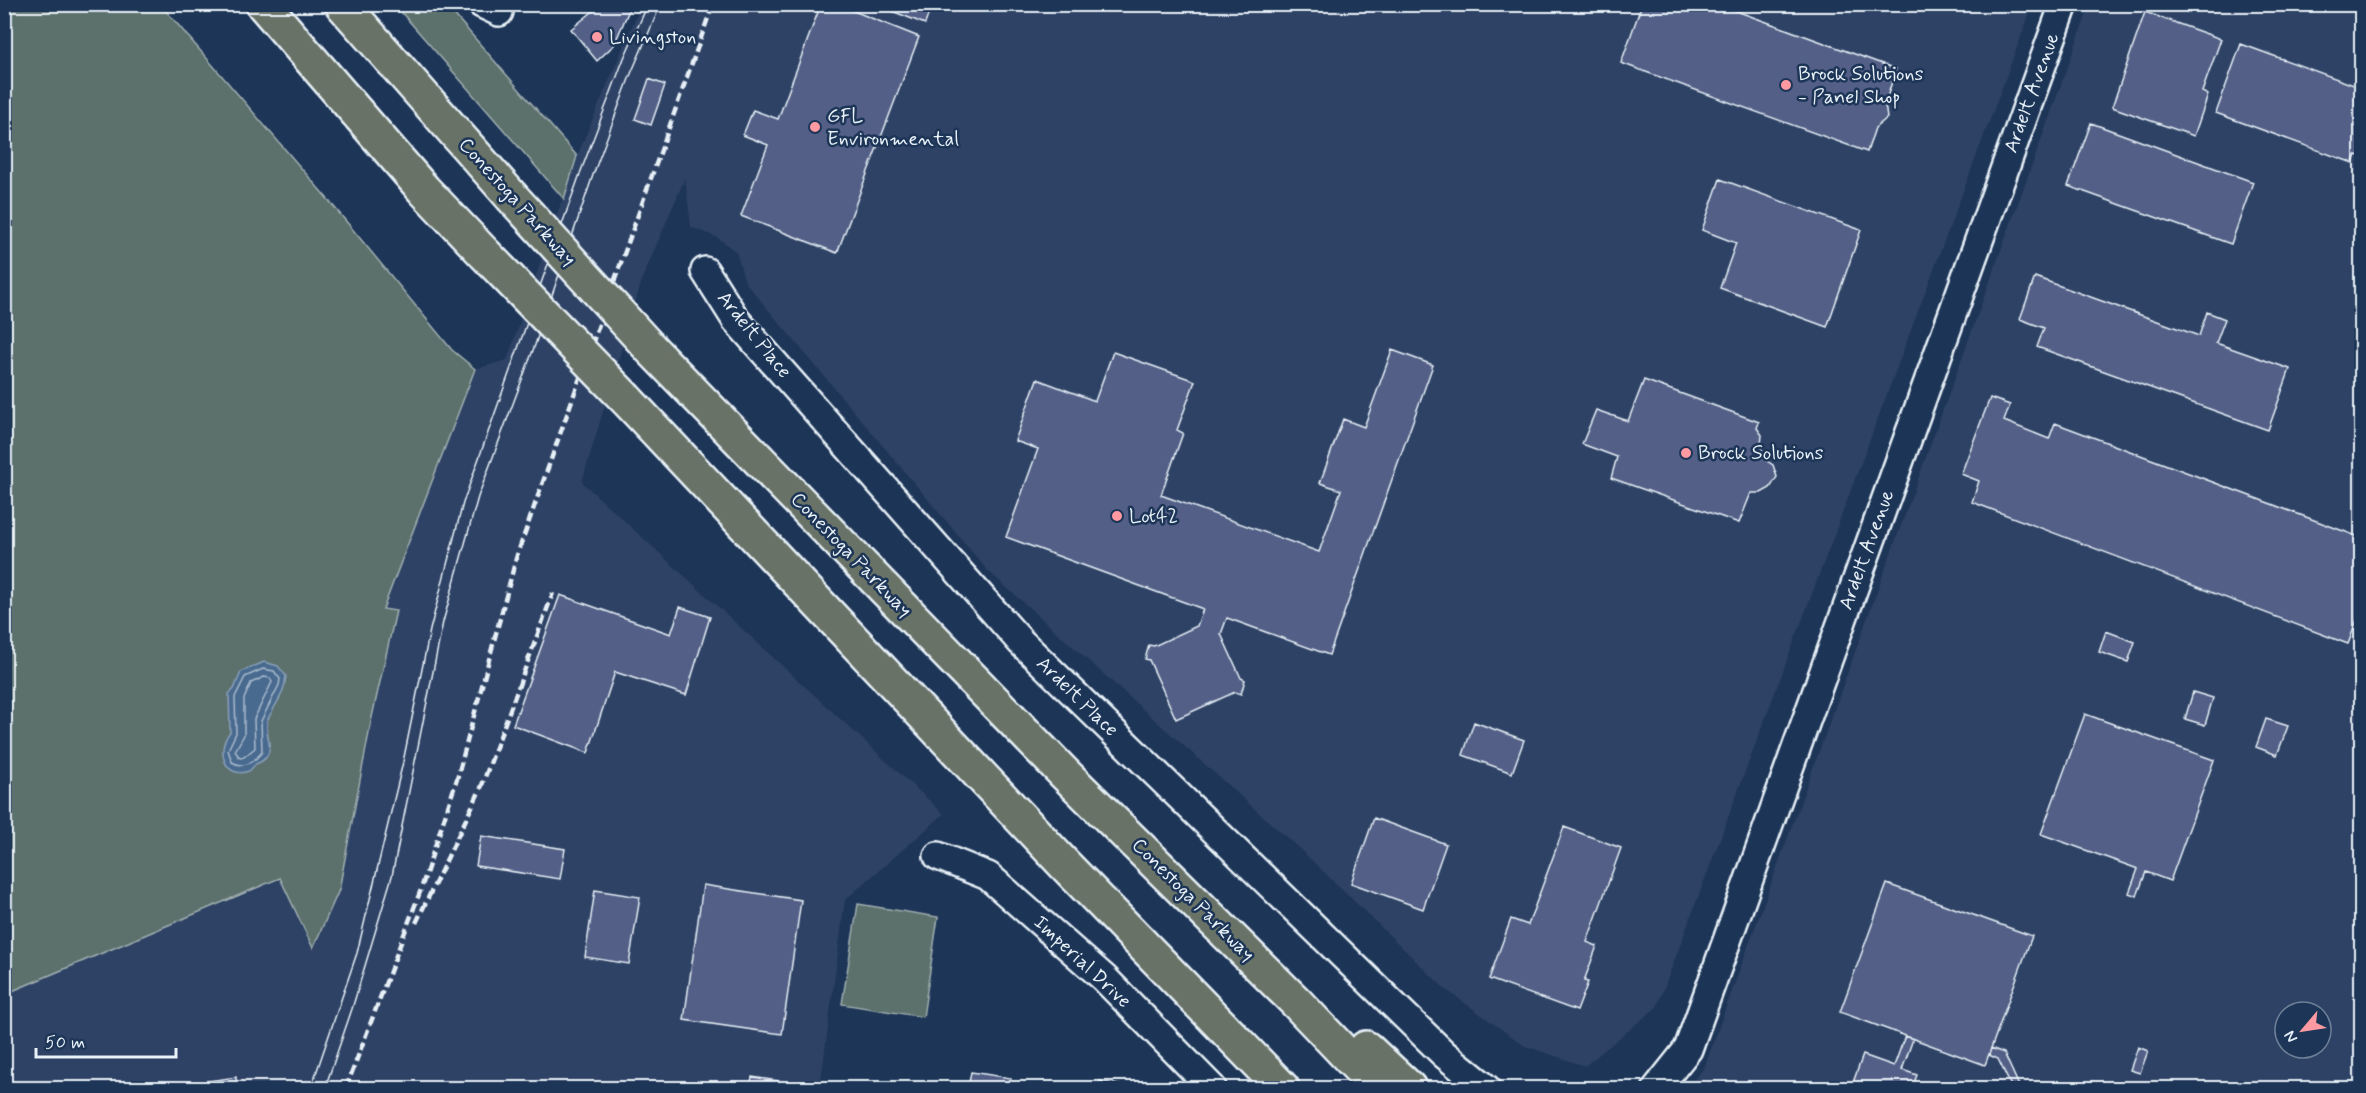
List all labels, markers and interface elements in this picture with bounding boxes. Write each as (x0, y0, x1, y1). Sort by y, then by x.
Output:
place label: Livingston (609, 24, 696, 51)
street label: Ardelt Avenue (1998, 29, 2066, 157)
marker: Livingston (590, 30, 604, 44)
place label: Brock Solutions - Panel Shop (1798, 61, 1924, 111)
marker: Brock Solutions - Panel Shop (1779, 78, 1793, 92)
place label: GFL Environmental (827, 103, 959, 153)
marker: GFL Environmental (808, 120, 822, 134)
street label: Conestoga Parkway (452, 132, 582, 272)
street label: Ardelt Place (711, 286, 797, 384)
place label: Brock Solutions (1698, 440, 1824, 467)
marker: Brock Solutions (1679, 446, 1693, 460)
street label: Ardelt Avenue (1833, 486, 1901, 614)
street label: Conestoga Parkway (784, 487, 918, 623)
place label: Lot42 (1129, 503, 1178, 530)
marker: Lot42 (1110, 509, 1124, 523)
street label: Ardelt Place (1030, 651, 1124, 743)
street label: Conestoga Parkway (1125, 832, 1261, 968)
street label: Imperial Drive (1027, 910, 1137, 1014)
north arrow (2273, 1000, 2333, 1060)
scale bar (36, 1021, 176, 1059)
text: N (2279, 1027, 2303, 1046)
text: 50 m (45, 1031, 85, 1055)

